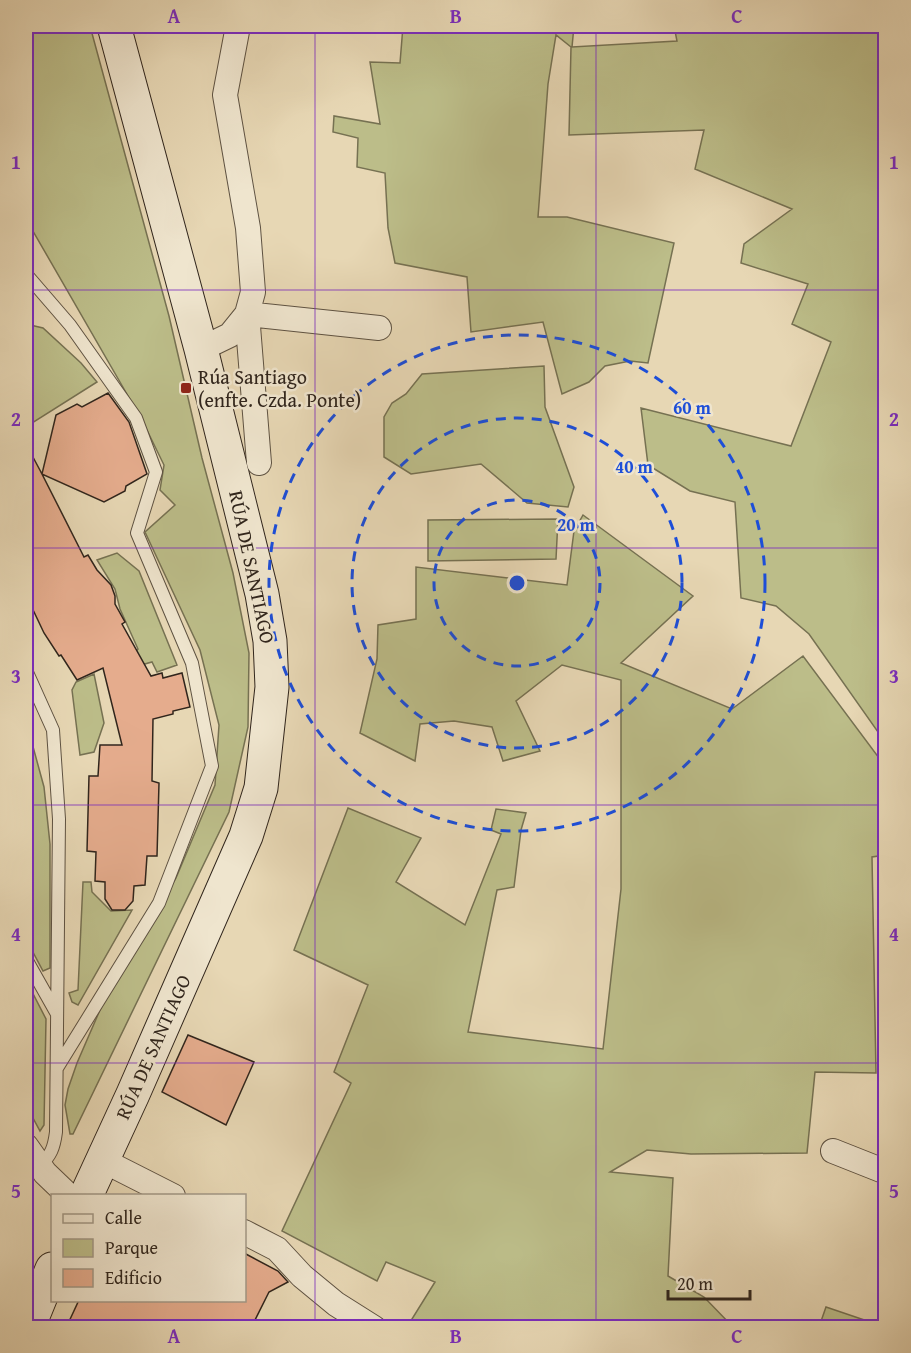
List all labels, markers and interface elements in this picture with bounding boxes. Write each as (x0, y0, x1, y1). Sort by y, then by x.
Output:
text: A (168, 1, 181, 30)
text: B (450, 1, 462, 30)
text: C (731, 1, 743, 30)
text: 1 (11, 147, 21, 176)
text: 1 (889, 147, 899, 176)
place label: Rúa Santiago (enfte. Czda. Ponte) (198, 362, 361, 414)
marker: Rúa Santiago (enfte. Czda. Ponte) (179, 381, 193, 395)
text: 60 m (673, 394, 712, 421)
text: 2 (11, 404, 21, 433)
text: 2 (889, 404, 899, 433)
text: 40 m (615, 453, 654, 480)
street label: RÚA DE SANTIAGO (222, 488, 283, 646)
text: 20 m (557, 511, 596, 538)
centre of rings (507, 573, 527, 593)
text: 3 (11, 661, 21, 690)
text: 3 (889, 661, 899, 690)
text: 4 (11, 919, 21, 948)
text: 4 (889, 919, 899, 948)
street label: RÚA DE SANTIAGO (108, 970, 198, 1124)
text: 5 (11, 1176, 21, 1205)
text: 5 (889, 1176, 899, 1205)
legend (51, 1194, 246, 1302)
text: Calle (105, 1204, 142, 1231)
text: Parque (105, 1234, 158, 1261)
scale bar (668, 1263, 750, 1301)
text: Edificio (105, 1264, 162, 1291)
text: 20 m (677, 1270, 713, 1297)
text: A (168, 1321, 181, 1350)
text: B (450, 1321, 462, 1350)
text: C (731, 1321, 743, 1350)

